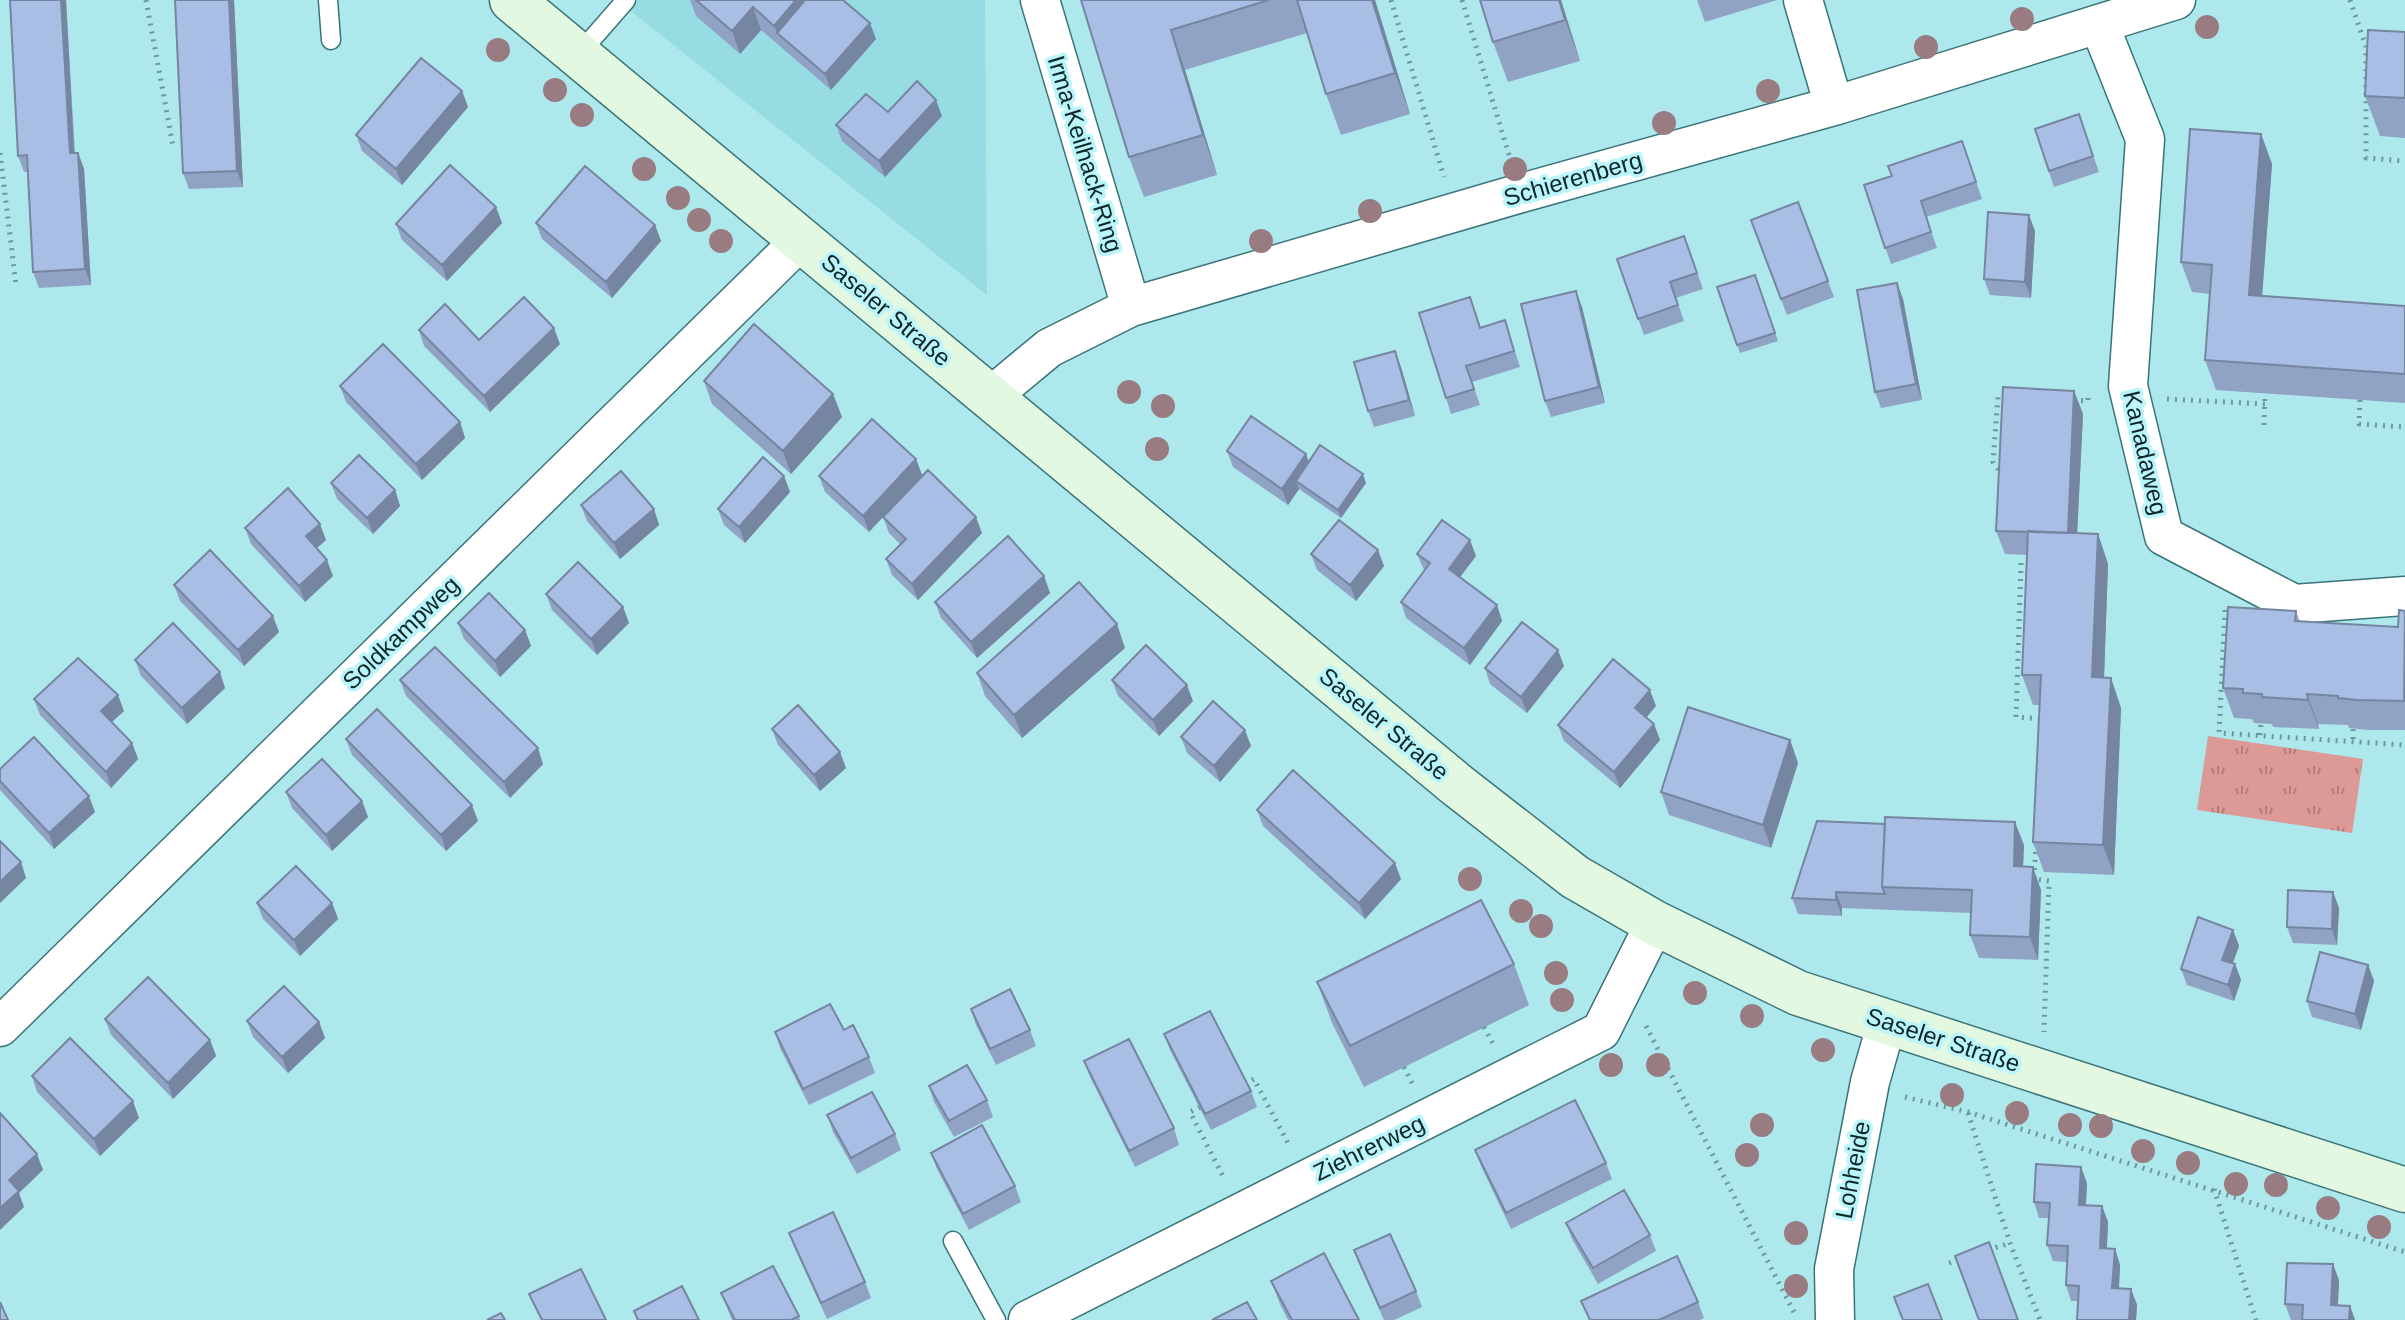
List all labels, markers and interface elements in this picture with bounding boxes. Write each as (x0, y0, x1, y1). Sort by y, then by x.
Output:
street label: Irma-Keilhack-Ring (1043, 52, 1128, 255)
street label: Schierenberg (1501, 146, 1645, 211)
street label: Saseler Straße (816, 248, 956, 371)
street label: Kanadaweg (2118, 388, 2173, 518)
street label: Soldkampweg (337, 571, 464, 695)
street label: Saseler Straße (1314, 662, 1454, 785)
street label: Saseler Straße (1863, 1002, 2023, 1077)
street label: Ziehrerweg (1309, 1109, 1429, 1186)
street label: Lohheide (1830, 1119, 1875, 1221)

